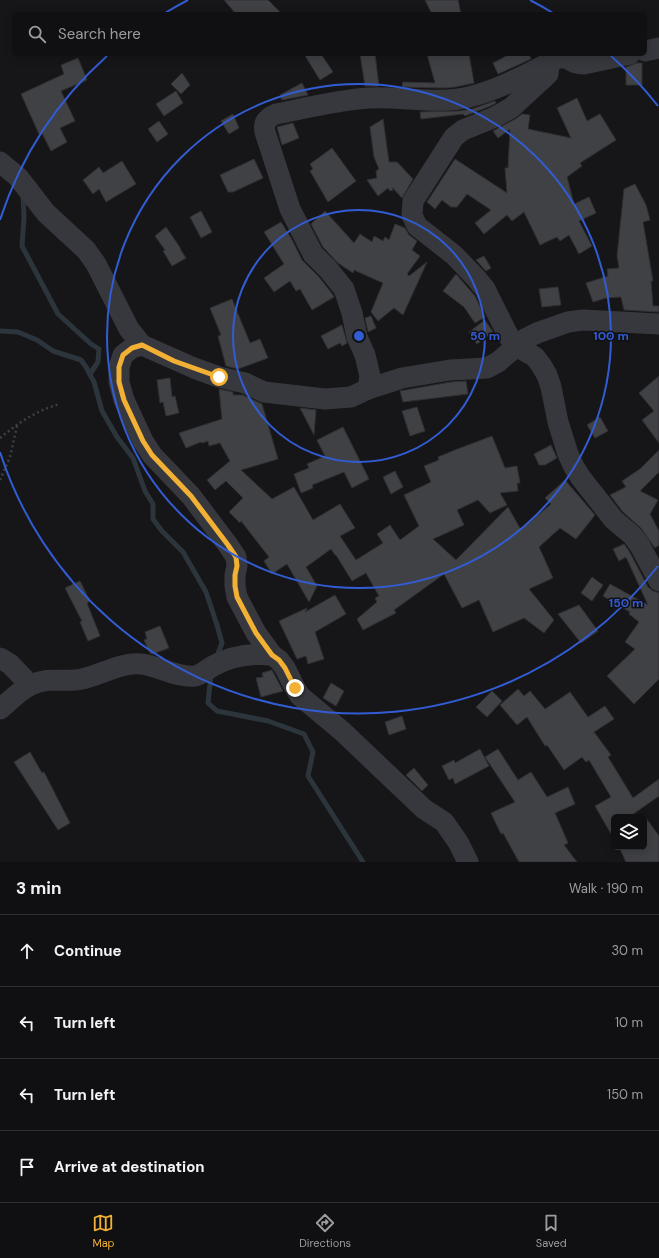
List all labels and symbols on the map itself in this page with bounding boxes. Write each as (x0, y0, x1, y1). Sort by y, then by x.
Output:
text: 50 m (470, 328, 500, 344)
text: 100 m (593, 328, 629, 344)
centre of rings (352, 329, 366, 343)
route start (210, 368, 228, 386)
text: 150 m (609, 595, 643, 611)
route end (286, 679, 304, 697)

